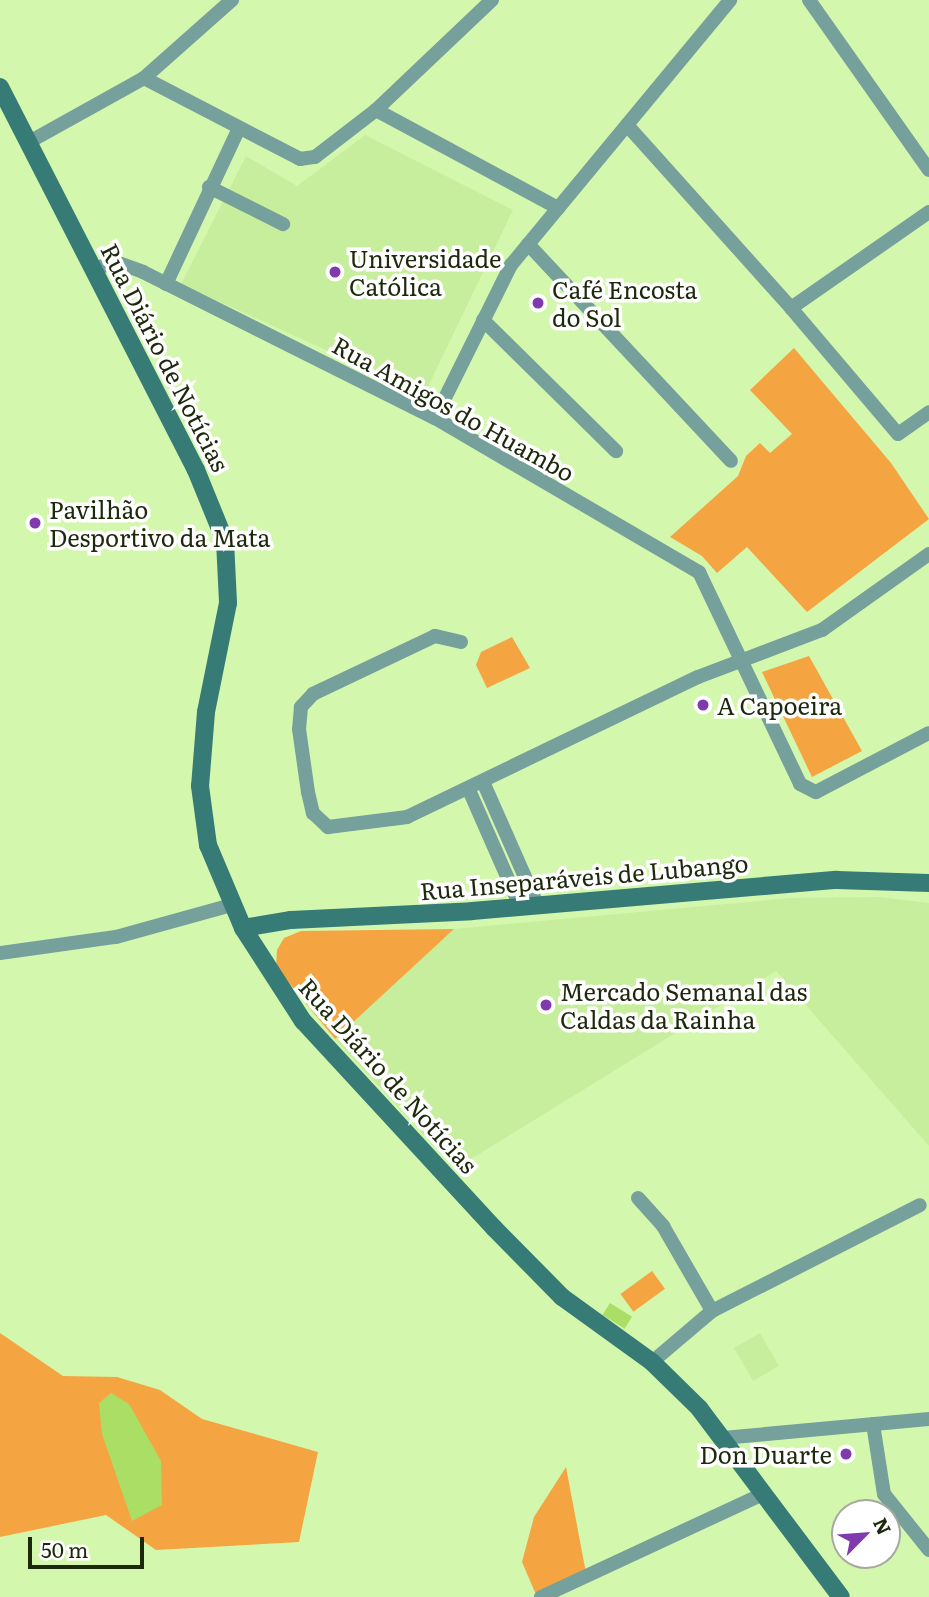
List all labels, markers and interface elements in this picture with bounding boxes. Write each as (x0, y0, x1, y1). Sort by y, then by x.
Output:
street label: Rua Diário de Notícias (96, 238, 236, 476)
place label: Universidade Católica (349, 244, 502, 300)
marker: Universidade Católica (327, 264, 343, 280)
place label: Café Encosta do Sol (552, 275, 697, 331)
marker: Café Encosta do Sol (530, 295, 546, 311)
street label: Rua Amigos do Huambo (328, 329, 580, 487)
place label: Pavilhão Desportivo da Mata (49, 495, 270, 551)
marker: Pavilhão Desportivo da Mata (27, 515, 43, 531)
place label: A Capoeira (717, 691, 842, 719)
marker: A Capoeira (695, 697, 711, 713)
street label: Rua Inseparáveis de Lubango (419, 847, 749, 905)
street label: Rua Diário de Notícias (294, 972, 484, 1178)
place label: Mercado Semanal das Caldas da Rainha (560, 977, 807, 1033)
marker: Mercado Semanal das Caldas da Rainha (538, 997, 554, 1013)
place label: Don Duarte (699, 1440, 832, 1468)
marker: Don Duarte (838, 1446, 854, 1462)
north arrow (831, 1499, 901, 1569)
text: N (867, 1513, 899, 1539)
scale bar (32, 1524, 147, 1568)
text: 50 m (41, 1533, 88, 1564)

